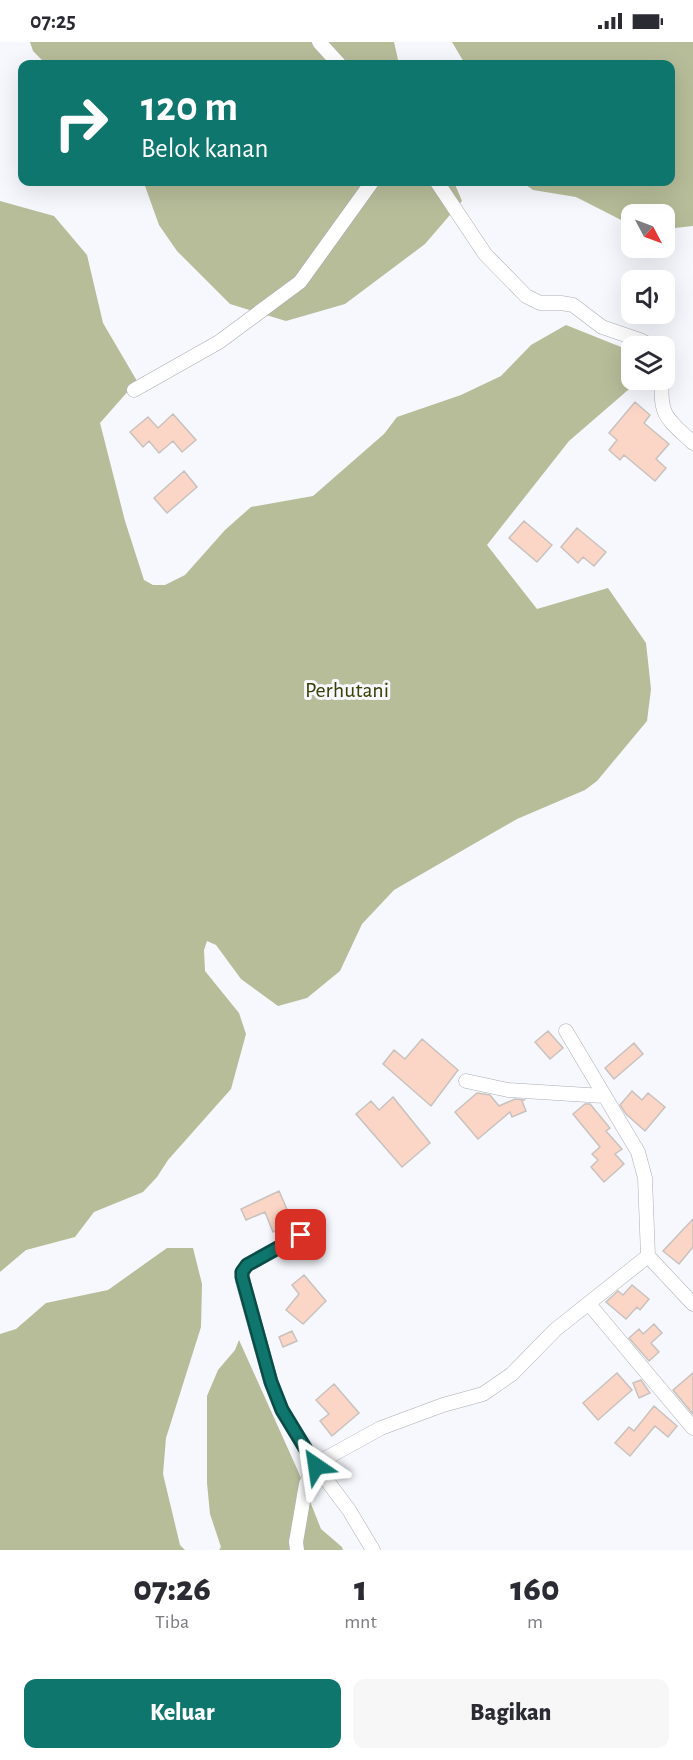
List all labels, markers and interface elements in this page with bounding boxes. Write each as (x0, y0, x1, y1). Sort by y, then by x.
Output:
text: 07:25 (30, 10, 76, 32)
icon: right (42, 84, 120, 162)
text: 120 m (141, 86, 238, 128)
text: Belok kanan (141, 135, 268, 162)
north arrow (621, 204, 675, 258)
map controls (621, 204, 675, 390)
button: sound (621, 270, 675, 324)
button: layers (621, 336, 675, 390)
park label: Perhutani (305, 679, 389, 701)
pin (275, 1209, 326, 1260)
icon: arrive (284, 1218, 317, 1251)
position arrow (284, 1434, 348, 1498)
text: 07:26 (133, 1571, 211, 1607)
text: 1 (354, 1571, 367, 1607)
text: 160 (510, 1571, 560, 1607)
text: Tiba (155, 1612, 189, 1632)
text: mnt (344, 1612, 377, 1632)
text: m (527, 1612, 543, 1632)
button: Keluar (24, 1679, 341, 1748)
button: Bagikan (353, 1679, 669, 1748)

